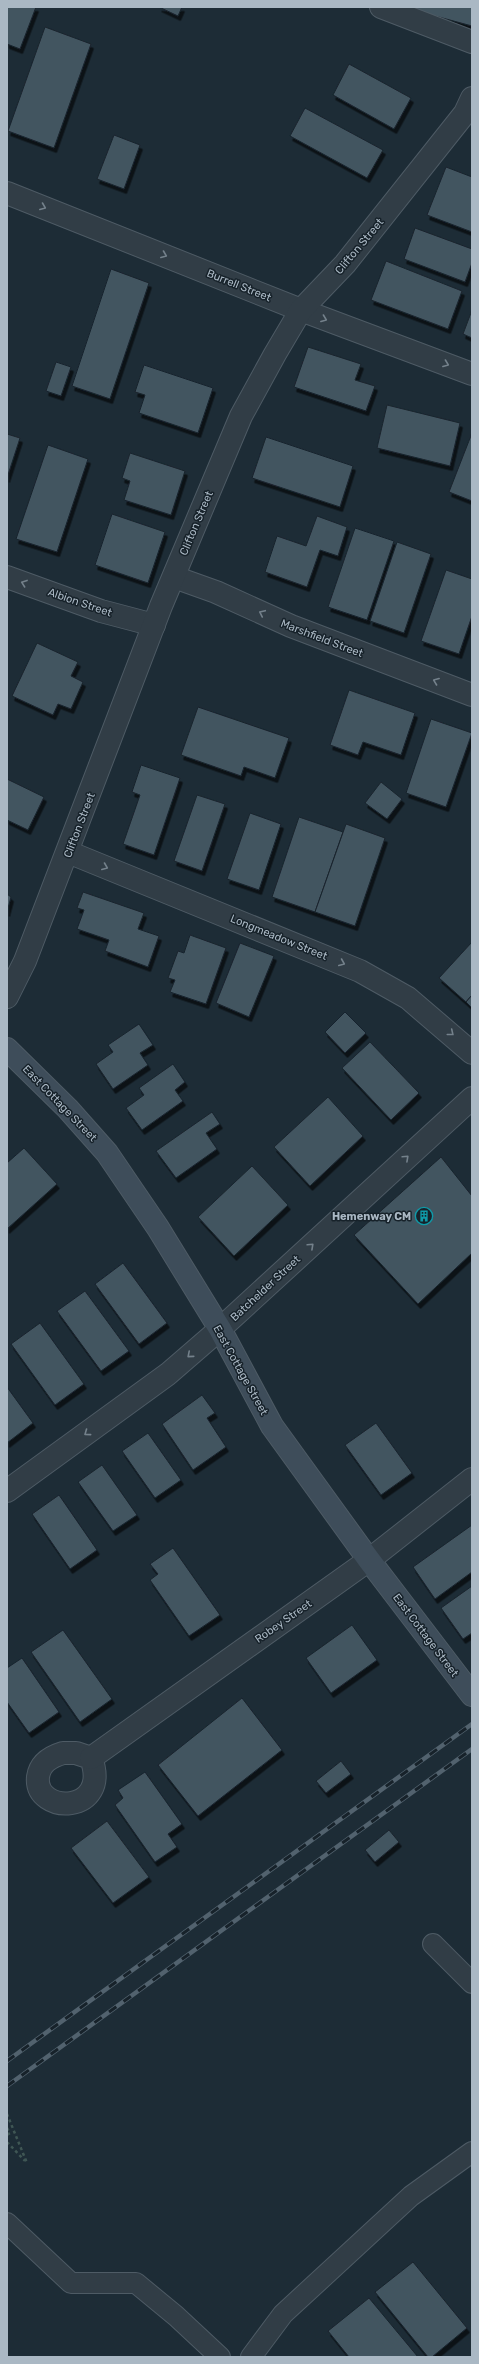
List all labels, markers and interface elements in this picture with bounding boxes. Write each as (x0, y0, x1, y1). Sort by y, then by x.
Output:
one-way arrow (40, 203, 47, 211)
street label: Clifton Street (332, 215, 387, 277)
one-way arrow (161, 251, 168, 259)
street label: Burrell Street (205, 267, 274, 305)
one-way arrow (320, 314, 327, 322)
one-way arrow (442, 360, 449, 368)
street label: Clifton Street (177, 488, 216, 557)
one-way arrow (20, 579, 27, 587)
street label: Albion Street (46, 585, 114, 620)
one-way arrow (259, 610, 267, 618)
street label: Marshfield Street (279, 617, 365, 660)
one-way arrow (432, 678, 439, 686)
street label: Clifton Street (61, 790, 98, 860)
one-way arrow (101, 862, 108, 870)
street label: Longmeadow Street (228, 912, 330, 963)
one-way arrow (337, 958, 345, 966)
one-way arrow (446, 1028, 453, 1035)
street label: East Cottage Street (20, 1063, 100, 1145)
one-way arrow (402, 1156, 409, 1163)
building icon: Hemenway CM (414, 1206, 434, 1226)
place label: Hemenway CM (332, 1210, 411, 1223)
one-way arrow (306, 1244, 313, 1251)
street label: Batchelder Street (228, 1252, 303, 1324)
street label: East Cottage Street (210, 1323, 271, 1418)
one-way arrow (188, 1350, 195, 1357)
one-way arrow (84, 1428, 91, 1435)
street label: East Cottage Street (390, 1591, 462, 1680)
street label: Robey Street (252, 1597, 315, 1646)

